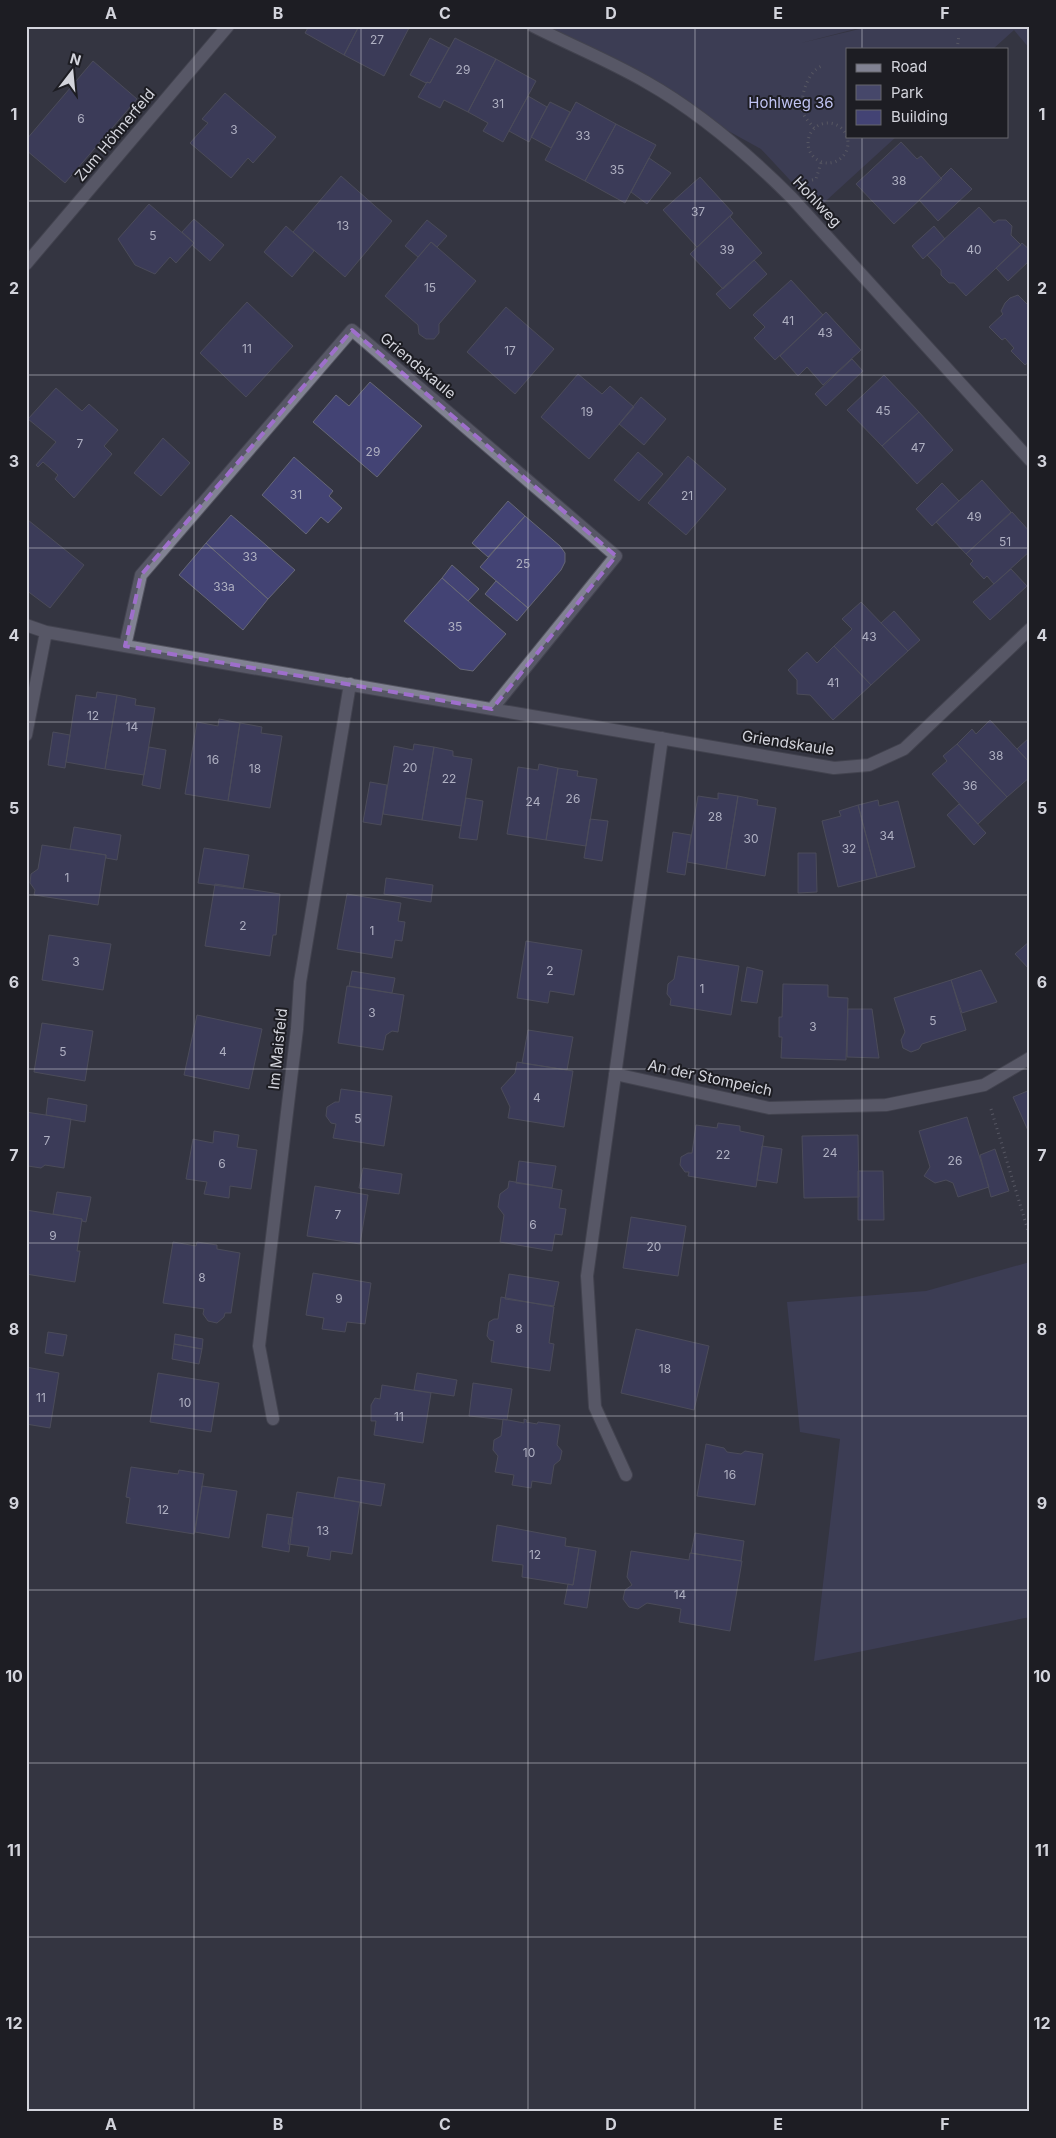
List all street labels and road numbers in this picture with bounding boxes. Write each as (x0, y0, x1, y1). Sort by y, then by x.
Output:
street label: Zum Höhnerfeld (70, 85, 159, 185)
street label: Hohlweg (789, 172, 846, 231)
street label: Griendskaule (376, 328, 460, 403)
street label: Griendskaule (741, 726, 836, 759)
street label: Im Maisfeld (264, 1007, 291, 1091)
street label: An der Stompeich (646, 1055, 774, 1100)

